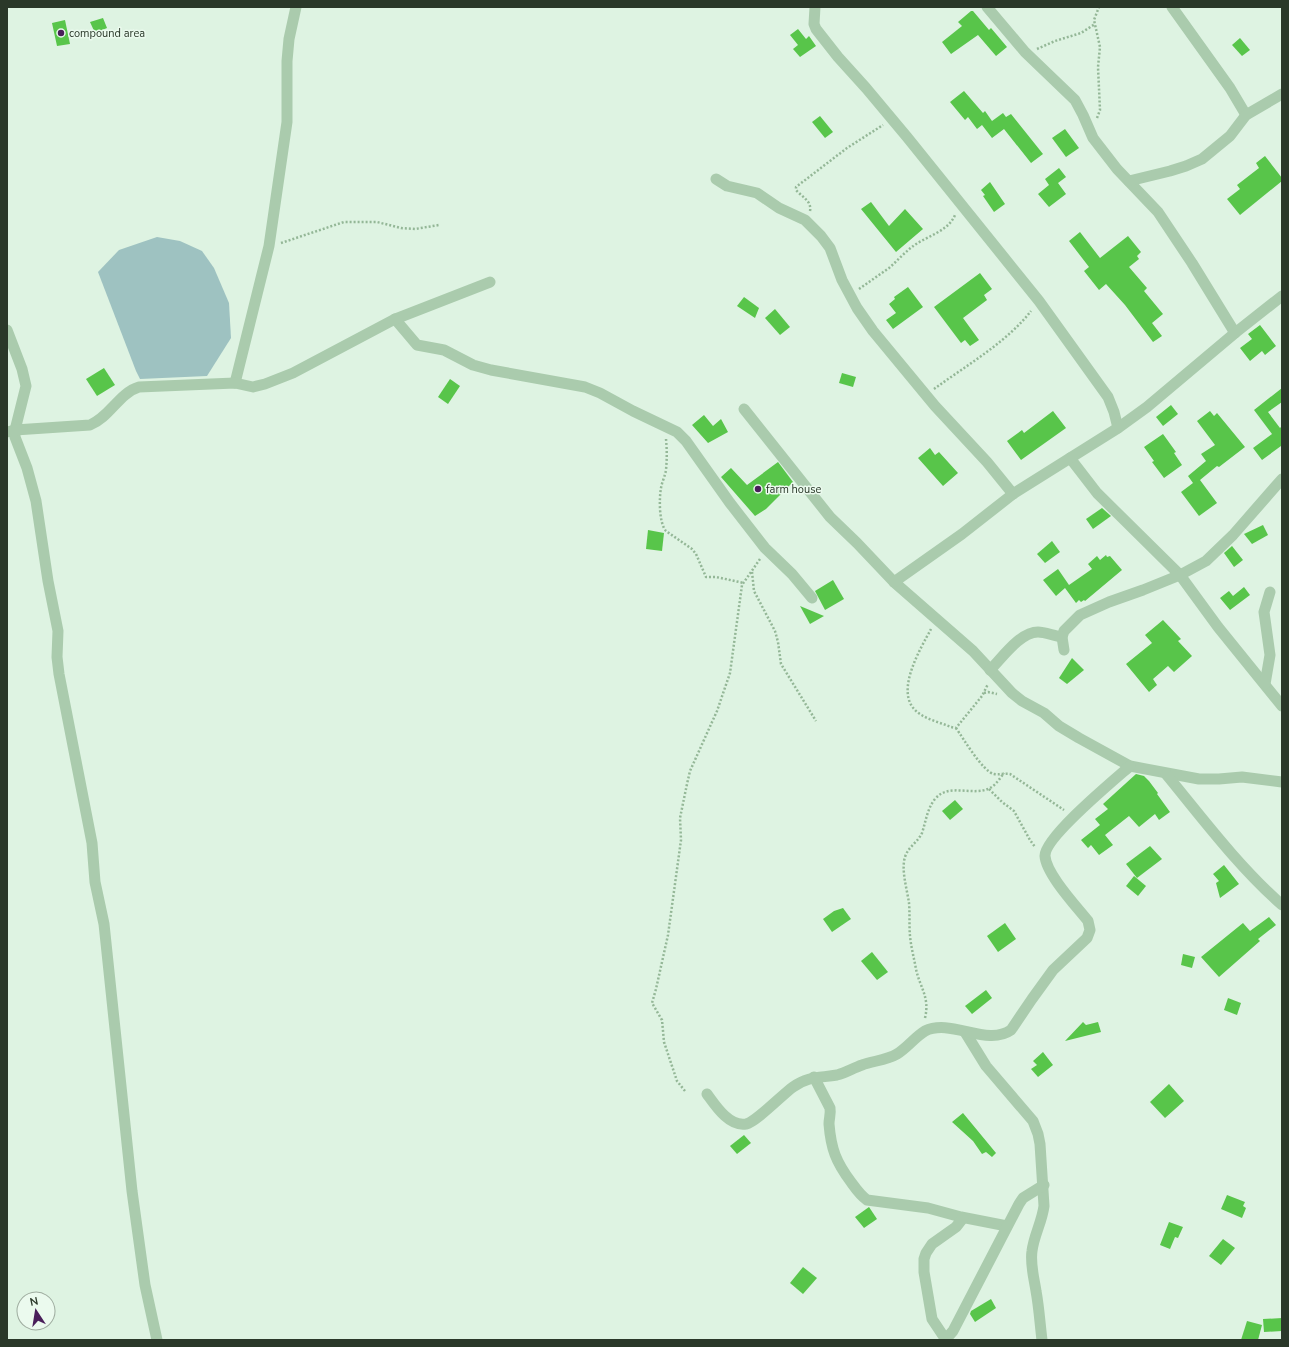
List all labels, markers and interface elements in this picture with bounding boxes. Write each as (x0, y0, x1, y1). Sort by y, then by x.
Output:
place label: compound area (69, 26, 145, 41)
marker: compound area (56, 28, 66, 38)
place label: farm house (766, 482, 821, 497)
marker: farm house (753, 484, 763, 494)
north arrow (16, 1291, 56, 1331)
text: N (28, 1294, 40, 1310)

